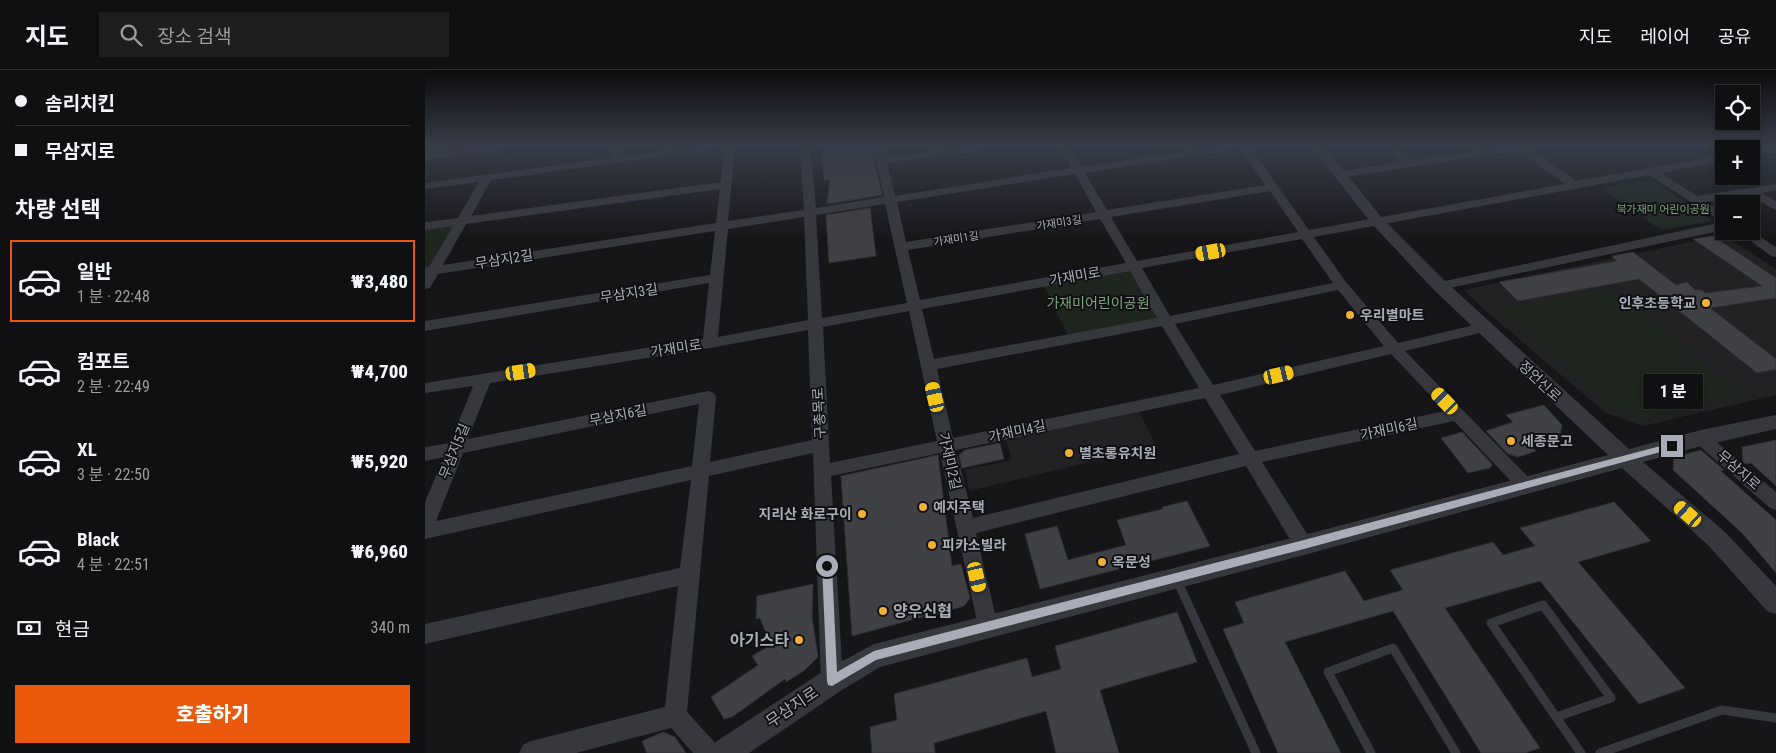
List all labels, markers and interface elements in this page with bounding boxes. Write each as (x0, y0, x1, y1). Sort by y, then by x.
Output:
search box (99, 12, 449, 57)
icon: search (117, 21, 145, 49)
text: 지도 (25, 23, 69, 51)
text: 장소 검색 (157, 25, 231, 48)
text: 지도 (1579, 26, 1612, 47)
text: 레이어 (1640, 26, 1690, 47)
text: 공유 (1718, 26, 1751, 47)
map controls (1715, 85, 1760, 240)
button: locate (1715, 85, 1760, 130)
text: 솜리치킨 (45, 92, 115, 115)
text: 무삼지로 (45, 140, 115, 163)
button: + (1715, 140, 1760, 185)
button: − (1715, 195, 1760, 240)
text: 차량 선택 (15, 197, 101, 222)
park label: 북가재미 어린이공원 (1616, 203, 1710, 216)
street label: 가재미3길 (1035, 213, 1083, 233)
street label: 가재미1길 (932, 229, 980, 249)
car (1194, 242, 1227, 262)
street label: 무삼지2길 (474, 247, 534, 271)
icon: car (17, 259, 62, 304)
text: 일반 (77, 260, 112, 283)
street label: 가재미로 (1048, 264, 1102, 288)
text: ₩3,480 (351, 270, 408, 293)
street label: 무삼지3길 (599, 281, 659, 305)
text: 1 분 · 22:48 (77, 287, 150, 306)
park label: 가재미어린이공원 (1046, 295, 1150, 311)
place label: 인후초등학교 (1619, 295, 1696, 311)
marker: 인후초등학교 (1700, 297, 1712, 309)
place label: 우리별마트 (1360, 307, 1425, 323)
marker: 우리별마트 (1344, 309, 1356, 321)
street label: 가재미로 (649, 336, 703, 360)
icon: car (17, 349, 62, 394)
text: 컴포트 (77, 350, 129, 373)
street label: 정언신로 (1516, 358, 1564, 404)
text: ₩4,700 (351, 360, 408, 383)
car (505, 362, 536, 382)
car (1262, 364, 1295, 386)
callout: 1 분 (1642, 374, 1702, 408)
text: 2 분 · 22:49 (77, 377, 150, 396)
car (924, 381, 945, 413)
text: 1 분 (1660, 382, 1686, 401)
car (1429, 385, 1460, 417)
street label: 구총목로 (810, 387, 828, 439)
street label: 무삼지6길 (588, 402, 648, 428)
street label: 가재미6길 (1359, 415, 1419, 443)
street label: 가재미4길 (987, 417, 1047, 445)
street label: 무삼지5길 (436, 421, 472, 481)
street label: 가재미2길 (936, 431, 964, 491)
place label: 세종문고 (1521, 433, 1573, 449)
marker: 세종문고 (1505, 435, 1517, 447)
route end (1661, 435, 1683, 457)
text: XL (77, 438, 97, 461)
icon: car (17, 439, 62, 484)
place label: 별초롱유치원 (1079, 445, 1156, 461)
marker: 별초롱유치원 (1063, 447, 1075, 459)
street label: 무삼지로 (1714, 447, 1764, 493)
text: ₩5,920 (351, 450, 408, 473)
text: 3 분 · 22:50 (77, 465, 150, 484)
car (1671, 498, 1704, 530)
place label: 예지주택 (933, 499, 985, 515)
marker: 예지주택 (917, 501, 929, 513)
place label: 지리산 화로구이 (759, 506, 852, 522)
marker: 지리산 화로구이 (856, 508, 868, 520)
text: Black (77, 528, 119, 551)
icon: car (17, 529, 62, 574)
place label: 피카소빌라 (942, 537, 1007, 553)
marker: 피카소빌라 (926, 539, 938, 551)
text: ₩6,960 (351, 540, 408, 563)
place label: 옥문성 (1112, 554, 1151, 570)
text: 4 분 · 22:51 (77, 555, 150, 574)
route start (816, 555, 838, 577)
marker: 옥문성 (1096, 556, 1108, 568)
car (966, 561, 987, 593)
place label: 양우신협 (893, 602, 952, 621)
marker: 양우신협 (877, 605, 889, 617)
icon: cash (15, 614, 43, 642)
text: 현금 (55, 618, 90, 641)
text: 340 m (371, 618, 410, 637)
place label: 아기스타 (730, 631, 789, 650)
marker: 아기스타 (793, 634, 805, 646)
street label: 무삼지로 (762, 683, 822, 731)
button: 호출하기 (15, 685, 410, 743)

